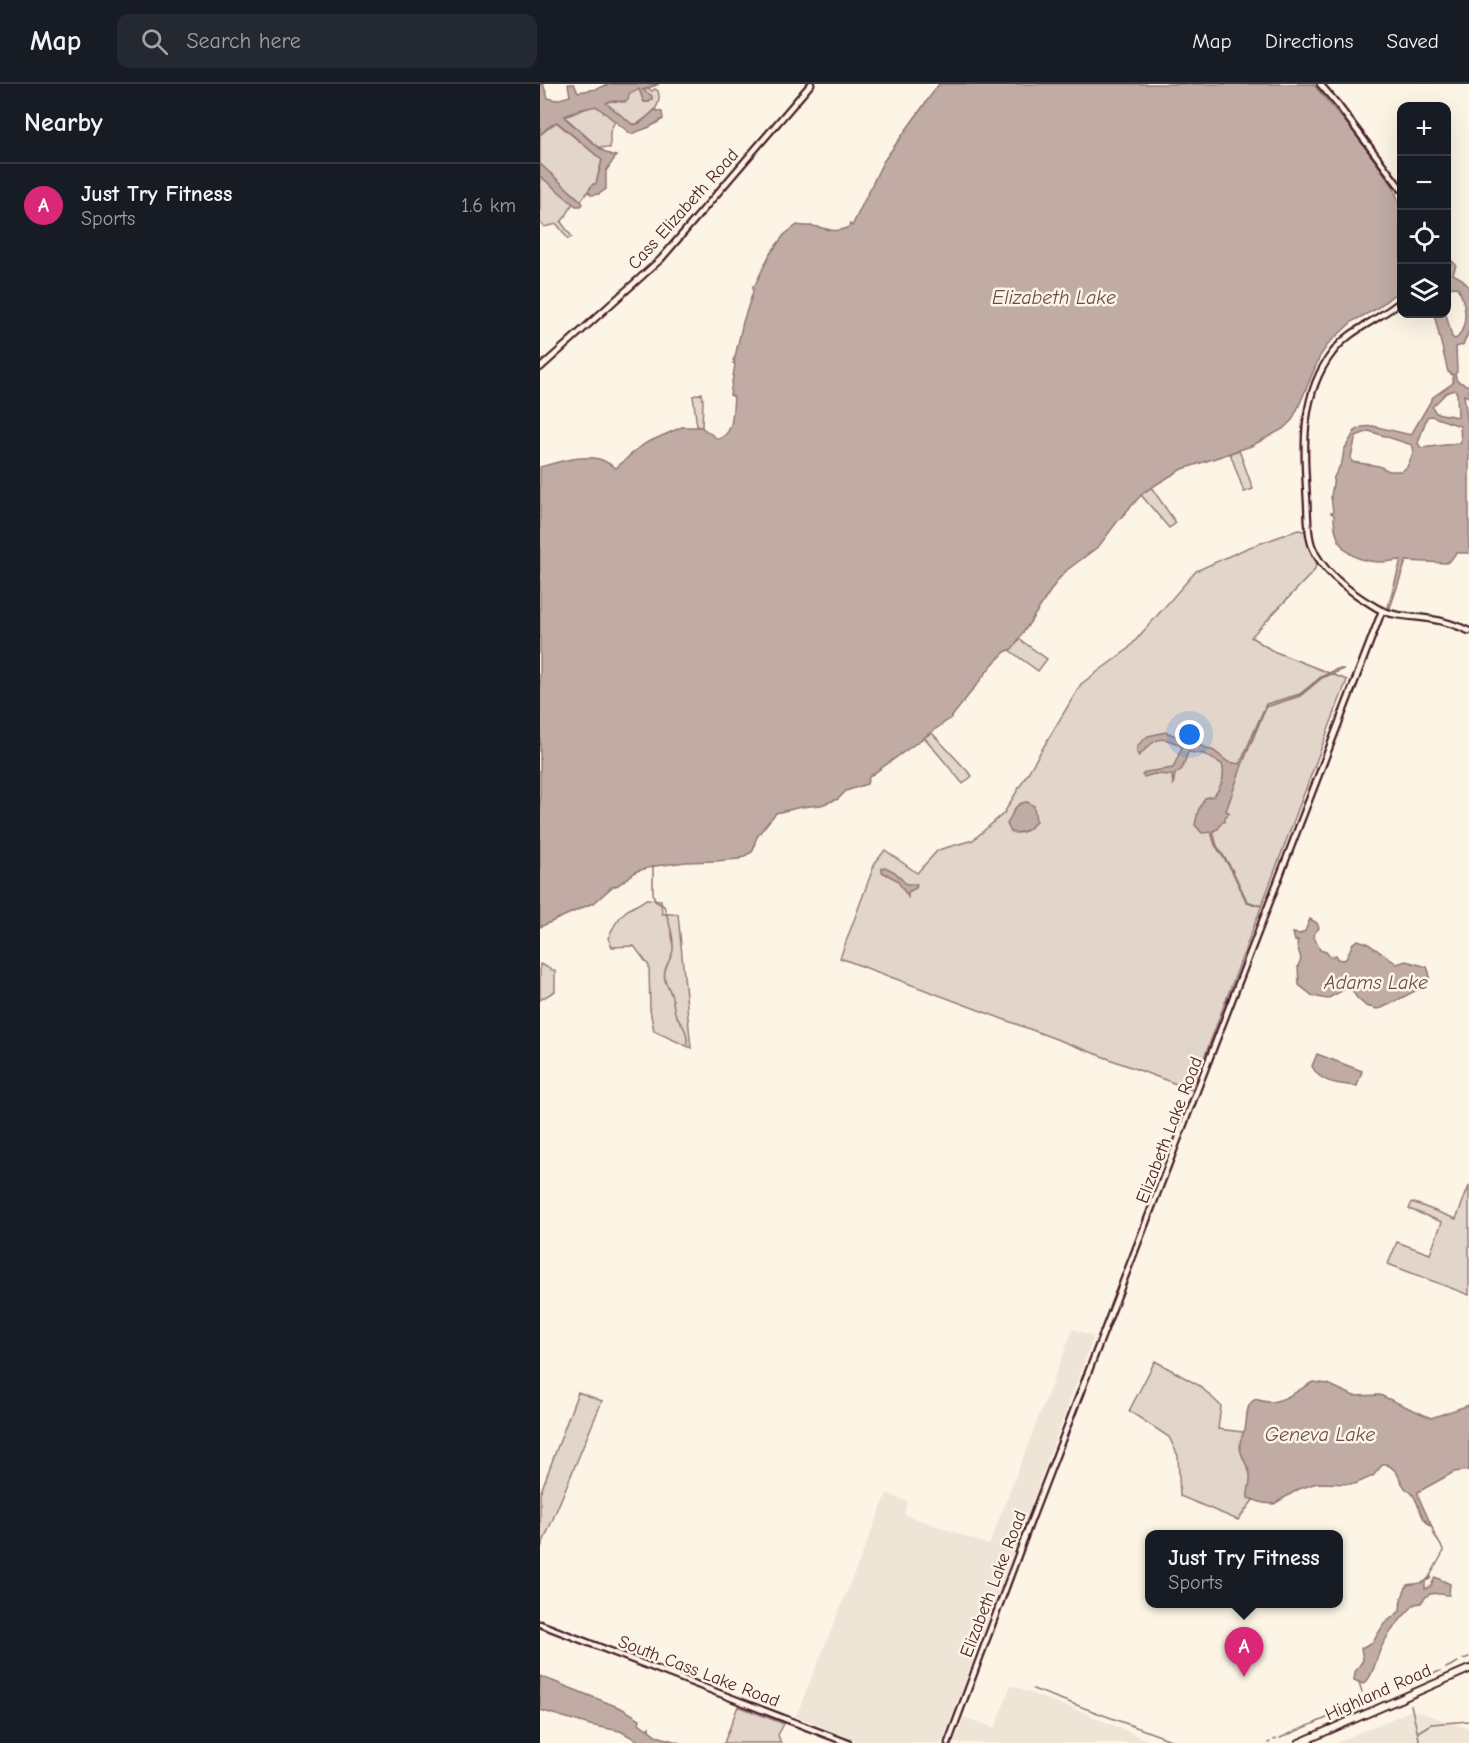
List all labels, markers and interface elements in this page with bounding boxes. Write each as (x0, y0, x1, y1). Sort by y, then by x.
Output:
search box (117, 14, 537, 68)
text: Map (30, 25, 81, 57)
icon: search (138, 25, 171, 58)
text: Search here (186, 28, 301, 54)
text: Map (1192, 29, 1232, 53)
text: Directions (1265, 29, 1354, 53)
text: Saved (1387, 29, 1439, 53)
map controls (1397, 102, 1451, 318)
button: + (1397, 102, 1451, 156)
text: Nearby (24, 108, 103, 138)
street label: Cass Elizabeth Road (624, 145, 743, 274)
button: − (1397, 156, 1451, 210)
text: Just Try Fitness (81, 181, 232, 207)
text: A (38, 194, 49, 217)
text: 1.6 km (461, 194, 516, 217)
text: Sports (81, 207, 135, 230)
button: locate (1397, 210, 1451, 264)
button: layers (1397, 264, 1451, 318)
water label: Elizabeth Lake (992, 286, 1116, 309)
your location (1175, 720, 1204, 749)
water label: Adams Lake (1323, 971, 1428, 994)
street label: Elizabeth Lake Road (1132, 1054, 1207, 1206)
water label: Geneva Lake (1265, 1423, 1375, 1446)
street label: Elizabeth Lake Road (956, 1508, 1031, 1660)
popup (1145, 1530, 1343, 1608)
text: Just Try Fitness (1168, 1545, 1320, 1571)
text: Sports (1168, 1571, 1223, 1594)
pin: A (1224, 1628, 1264, 1677)
street label: South Cass Lake Road (615, 1631, 782, 1712)
street label: Highland Road (1322, 1660, 1434, 1725)

